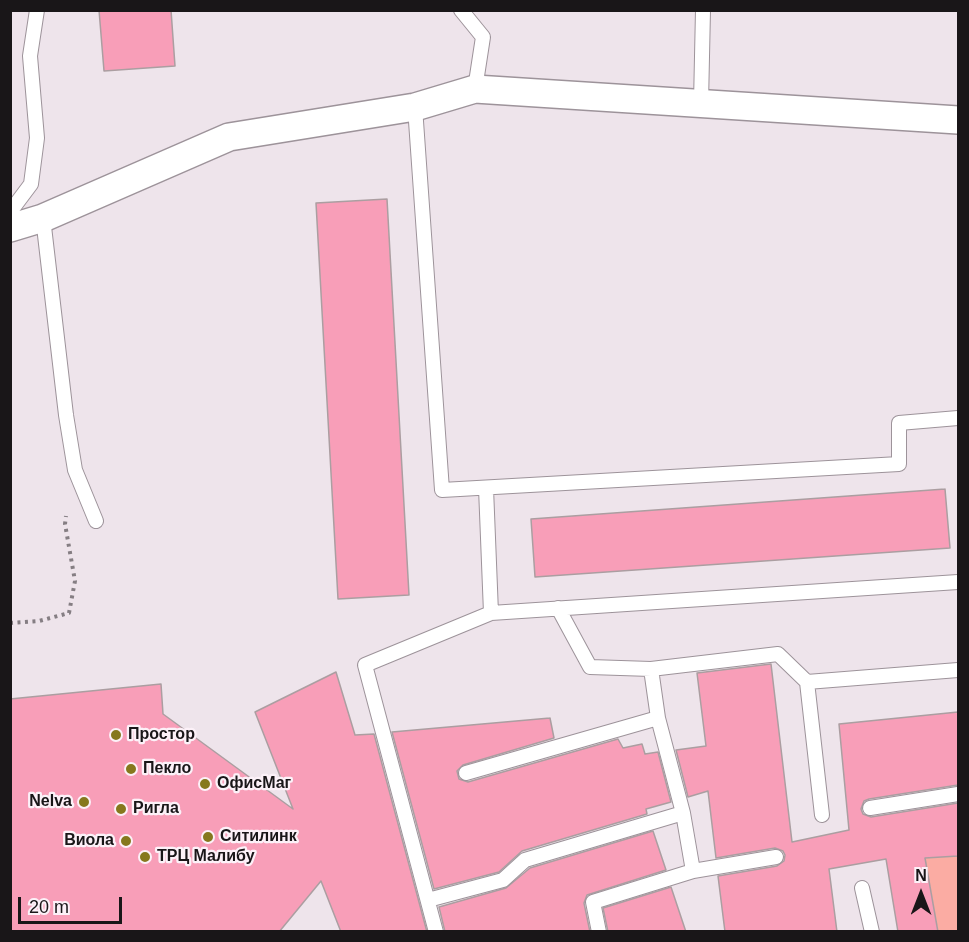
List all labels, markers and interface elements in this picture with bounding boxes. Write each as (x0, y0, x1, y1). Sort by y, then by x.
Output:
place label: Простор (128, 725, 195, 745)
marker: Простор (109, 728, 123, 742)
place label: Пекло (143, 759, 191, 779)
marker: Пекло (124, 762, 138, 776)
place label: ОфисМаг (217, 774, 291, 794)
marker: ОфисМаг (198, 777, 212, 791)
place label: Nelva (29, 792, 72, 812)
marker: Nelva (77, 795, 91, 809)
place label: Ригла (133, 799, 179, 819)
marker: Ригла (114, 802, 128, 816)
place label: Ситилинк (220, 827, 297, 847)
marker: Ситилинк (201, 830, 215, 844)
place label: Виола (64, 831, 114, 851)
marker: Виола (119, 834, 133, 848)
place label: ТРЦ Малибу (157, 847, 255, 867)
marker: ТРЦ Малибу (138, 850, 152, 864)
north arrow (891, 864, 951, 924)
text: N (915, 867, 927, 884)
scale bar (21, 885, 124, 923)
text: 20 m (29, 897, 69, 917)

